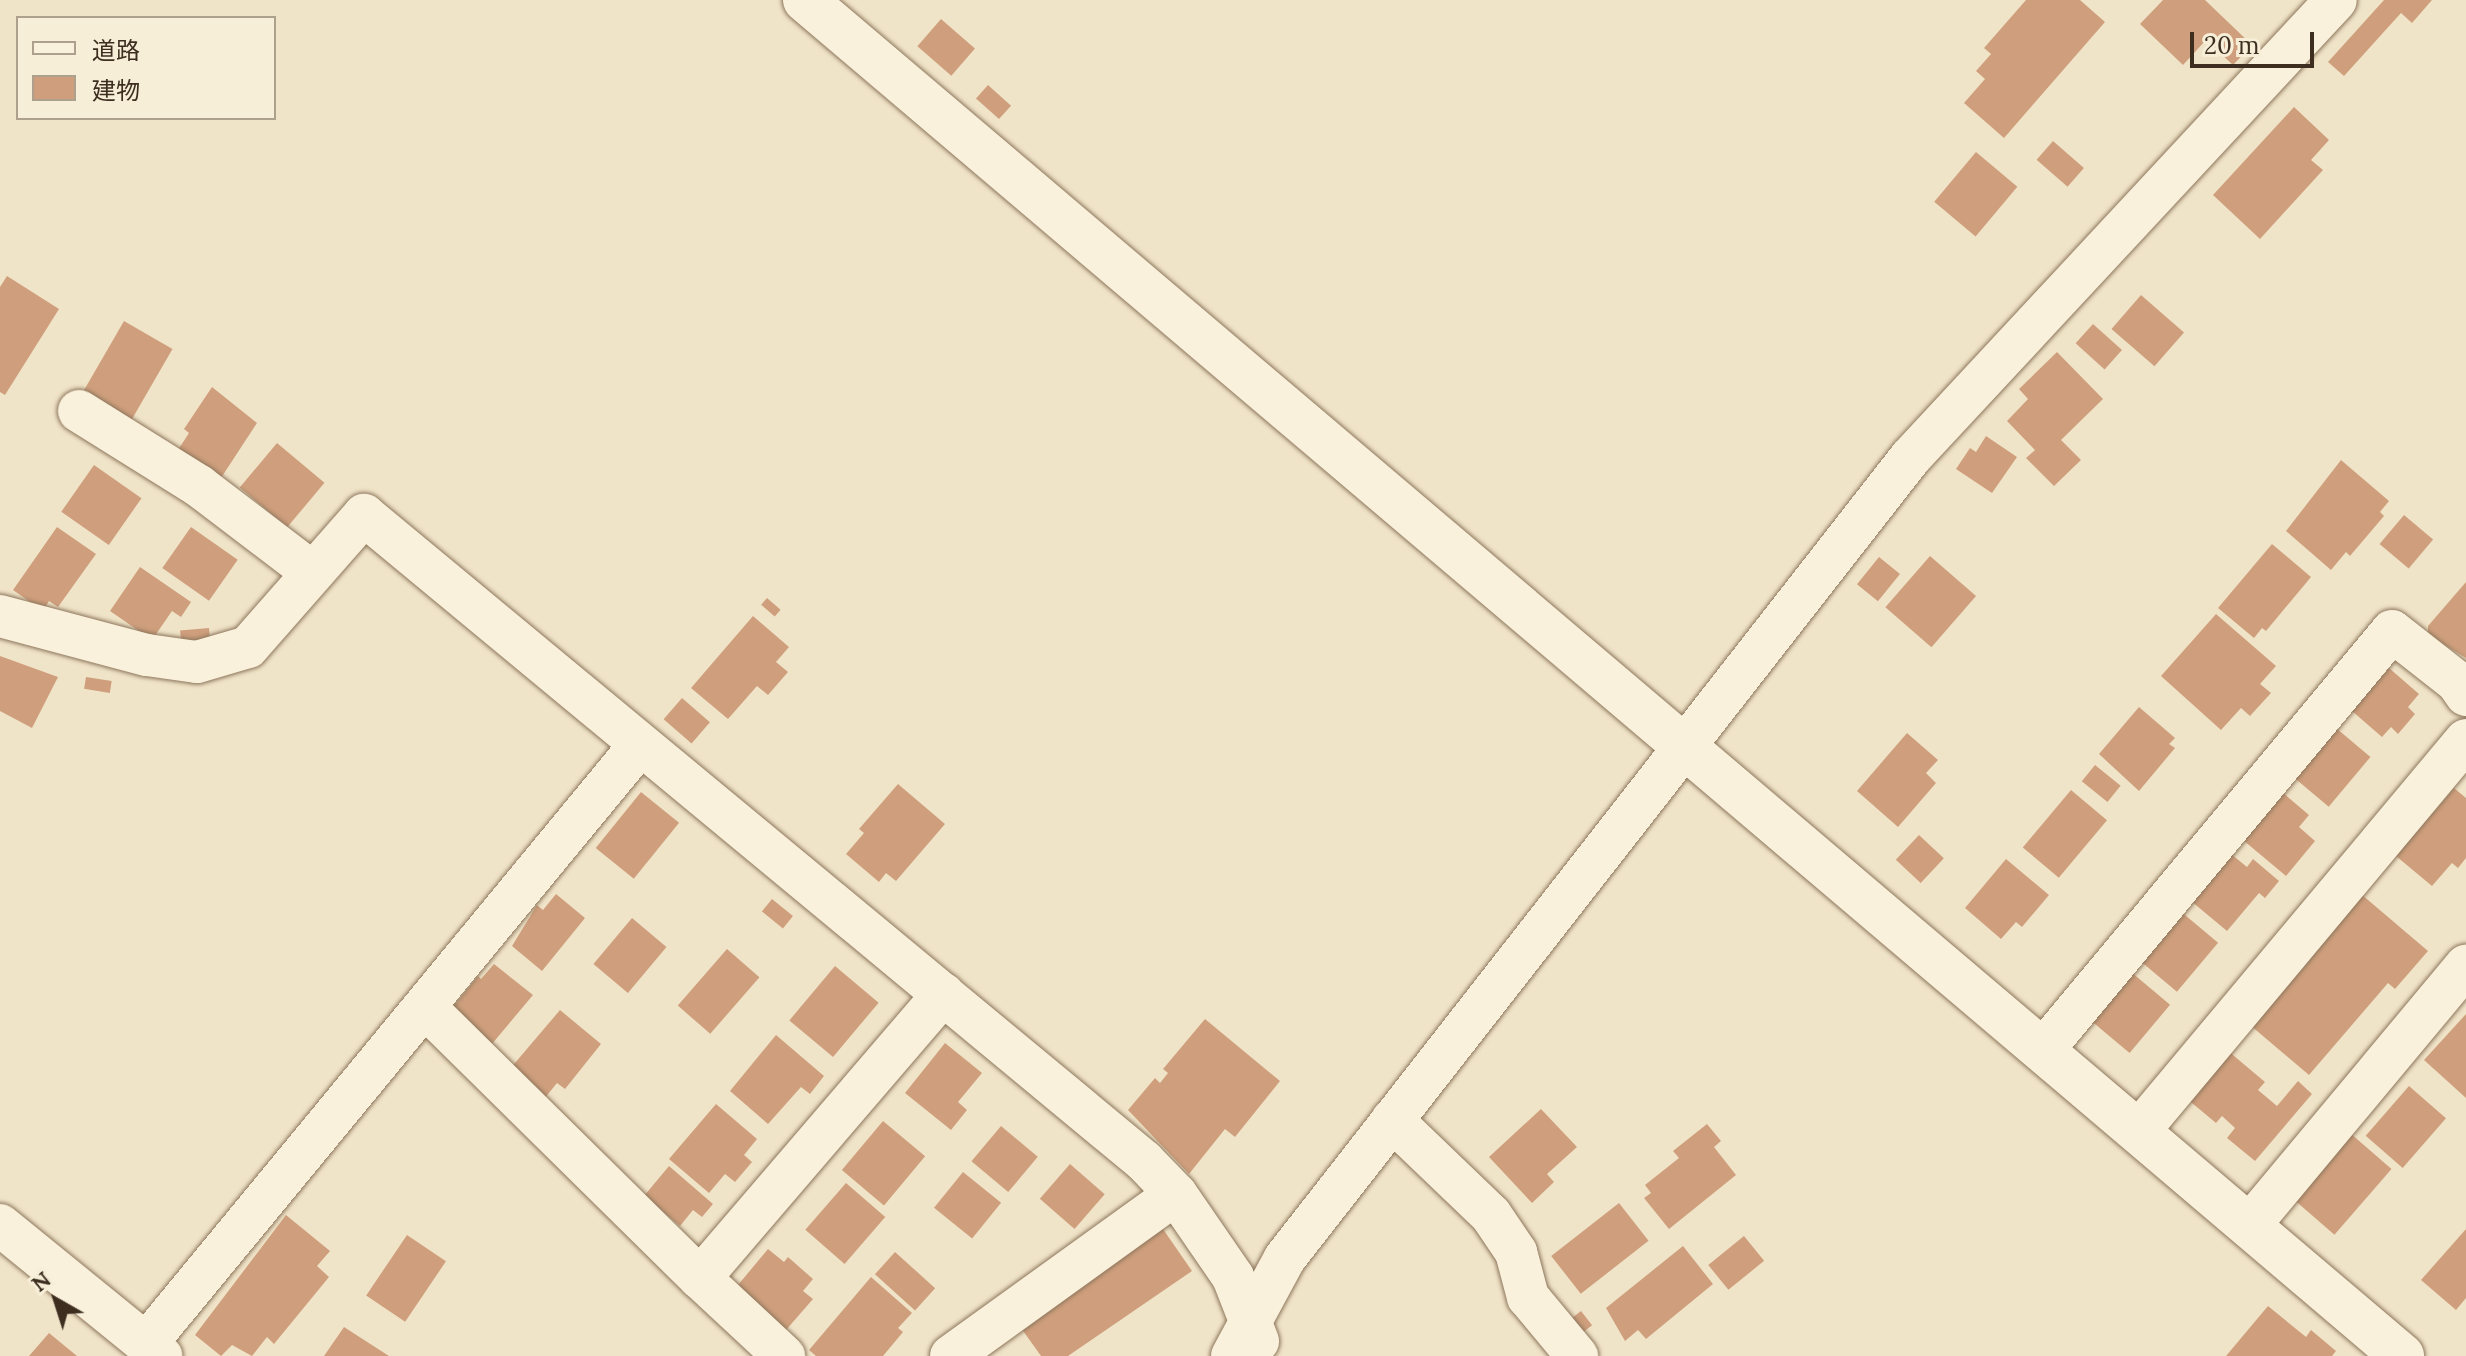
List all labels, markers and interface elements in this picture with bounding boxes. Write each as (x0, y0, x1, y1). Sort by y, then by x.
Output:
legend (16, 16, 276, 120)
scale bar (2194, 16, 2318, 66)
text: 20 m (2204, 30, 2260, 61)
text: 道路 (92, 35, 140, 66)
text: 建物 (92, 75, 140, 106)
north arrow (16, 1260, 96, 1340)
text: N (25, 1265, 56, 1298)

